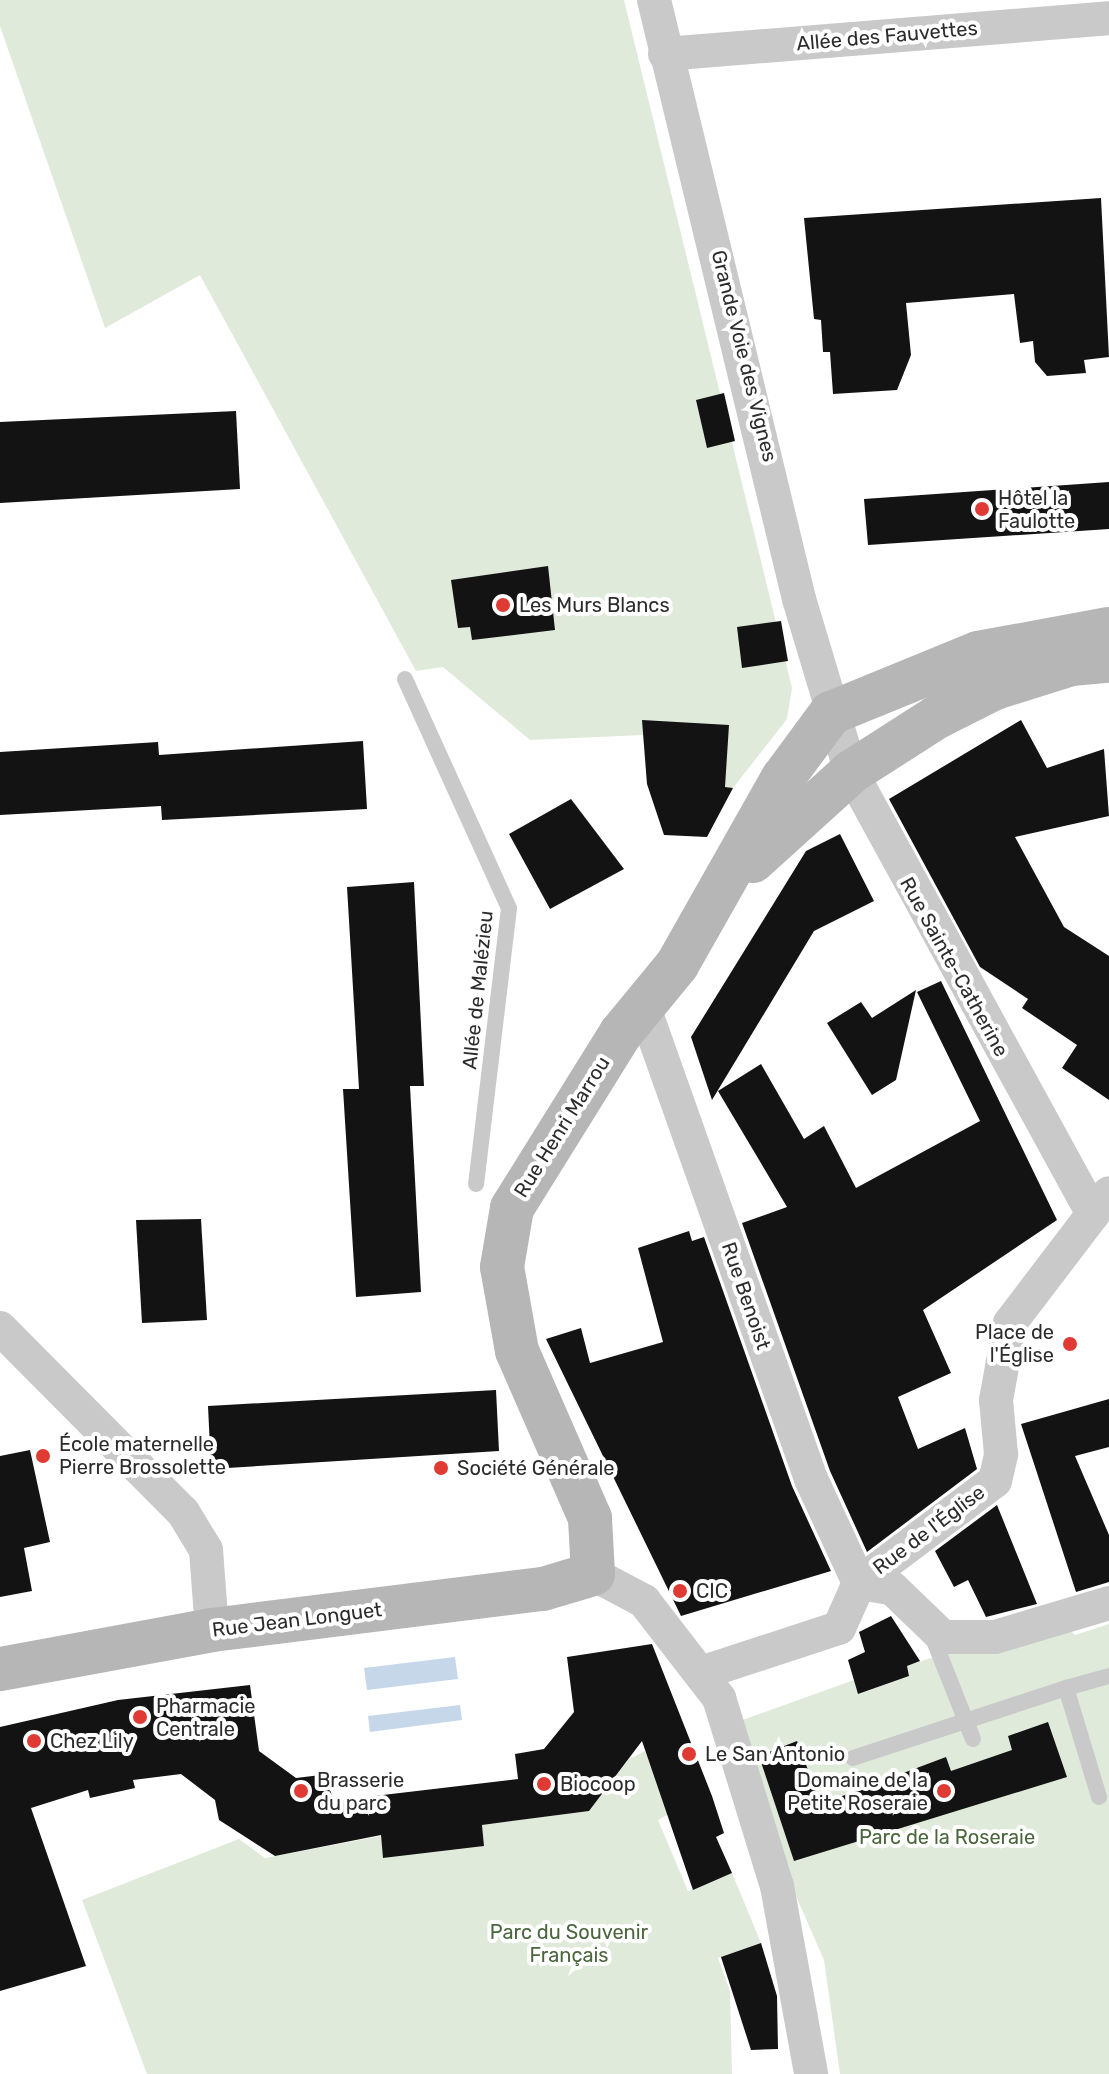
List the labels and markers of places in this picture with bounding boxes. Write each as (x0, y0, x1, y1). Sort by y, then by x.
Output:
place label: Hôtel la Faulotte (998, 486, 1075, 533)
marker: Hôtel la Faulotte (973, 500, 991, 518)
place label: Les Murs Blancs (519, 593, 670, 617)
marker: Les Murs Blancs (494, 596, 512, 614)
place label: Place de l'Église (975, 1320, 1054, 1367)
marker: Place de l'Église (1061, 1335, 1079, 1353)
place label: École maternelle Pierre Brossolette (59, 1432, 226, 1479)
marker: École maternelle Pierre Brossolette (34, 1447, 52, 1465)
place label: Société Générale (457, 1456, 615, 1480)
marker: Société Générale (432, 1459, 450, 1477)
place label: CIC (696, 1579, 728, 1603)
marker: CIC (671, 1582, 689, 1600)
place label: Pharmacie Centrale (156, 1694, 256, 1741)
marker: Pharmacie Centrale (131, 1708, 149, 1726)
place label: Chez Lily (50, 1729, 134, 1753)
marker: Chez Lily (25, 1732, 43, 1750)
place label: Le San Antonio (705, 1742, 846, 1766)
marker: Le San Antonio (680, 1745, 698, 1763)
place label: Brasserie du parc (317, 1768, 404, 1815)
place label: Domaine de la Petite Roseraie (787, 1768, 928, 1815)
place label: Biocoop (560, 1772, 636, 1796)
marker: Biocoop (535, 1775, 553, 1793)
marker: Brasserie du parc (292, 1782, 310, 1800)
marker: Domaine de la Petite Roseraie (935, 1782, 953, 1800)

